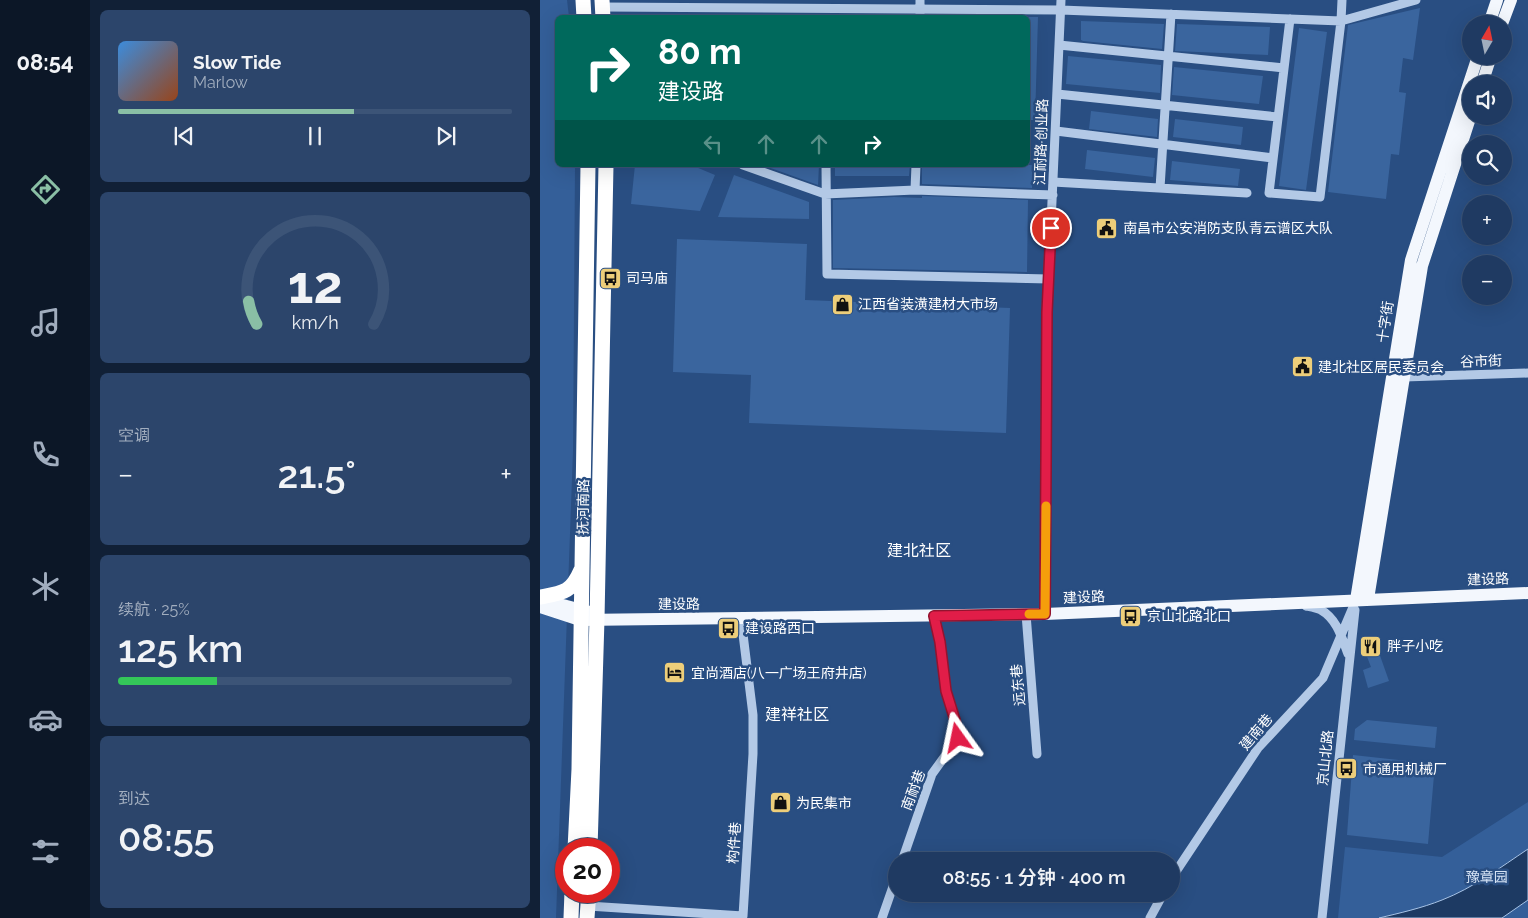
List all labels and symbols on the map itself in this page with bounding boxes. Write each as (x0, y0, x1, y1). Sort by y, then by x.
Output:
north arrow (1462, 15, 1512, 65)
street label: 江耐路·创业路 (1031, 98, 1051, 186)
pin (1030, 207, 1072, 249)
public building icon: 南昌市公安消防支队青云谱区大队 (1095, 216, 1119, 240)
place label: 南昌市公安消防支队青云谱区大队 (1123, 220, 1333, 236)
bus stop icon: 司马庙 (598, 266, 622, 290)
place label: 司马庙 (626, 270, 668, 286)
shop icon: 江西省装潢建材大市场 (830, 292, 854, 316)
place label: 江西省装潢建材大市场 (858, 296, 998, 312)
street label: 十字街 (1374, 300, 1396, 344)
street label: 谷市街 (1460, 352, 1502, 370)
public building icon: 建北社区居民委员会 (1290, 355, 1314, 379)
place label: 建北社区居民委员会 (1318, 359, 1444, 375)
street label: 抚河南路 (575, 479, 591, 535)
district label: 建北社区 (887, 541, 951, 560)
street label: 建设路 (1467, 570, 1509, 588)
street label: 建设路 (1063, 588, 1105, 606)
street label: 建设路 (658, 596, 700, 612)
bus stop icon: 京山北路北口 (1119, 604, 1143, 628)
place label: 京山北路北口 (1147, 608, 1231, 624)
bus stop icon: 建设路西口 (717, 616, 741, 640)
place label: 建设路西口 (745, 620, 815, 636)
restaurant icon: 胖子小吃 (1359, 634, 1383, 658)
place label: 胖子小吃 (1387, 638, 1443, 654)
hotel icon: 宜尚酒店(八一广场王府井店) (663, 661, 687, 685)
street label: 远东巷 (1008, 663, 1028, 707)
place label: 宜尚酒店(八一广场王府井店) (691, 665, 867, 681)
district label: 建祥社区 (765, 705, 829, 724)
position arrow (931, 711, 983, 763)
street label: 建南巷 (1236, 711, 1276, 753)
street label: 京山北路 (1314, 729, 1336, 787)
bus stop icon: 市通用机械厂 (1335, 757, 1359, 781)
place label: 市通用机械厂 (1363, 761, 1447, 777)
street label: 南耐巷 (898, 768, 928, 812)
shop icon: 为民集市 (768, 791, 792, 815)
place label: 为民集市 (796, 795, 852, 811)
street label: 构件巷 (725, 821, 743, 865)
speed limit sign: 20 (555, 838, 620, 903)
park label: 豫章园 (1466, 869, 1508, 885)

